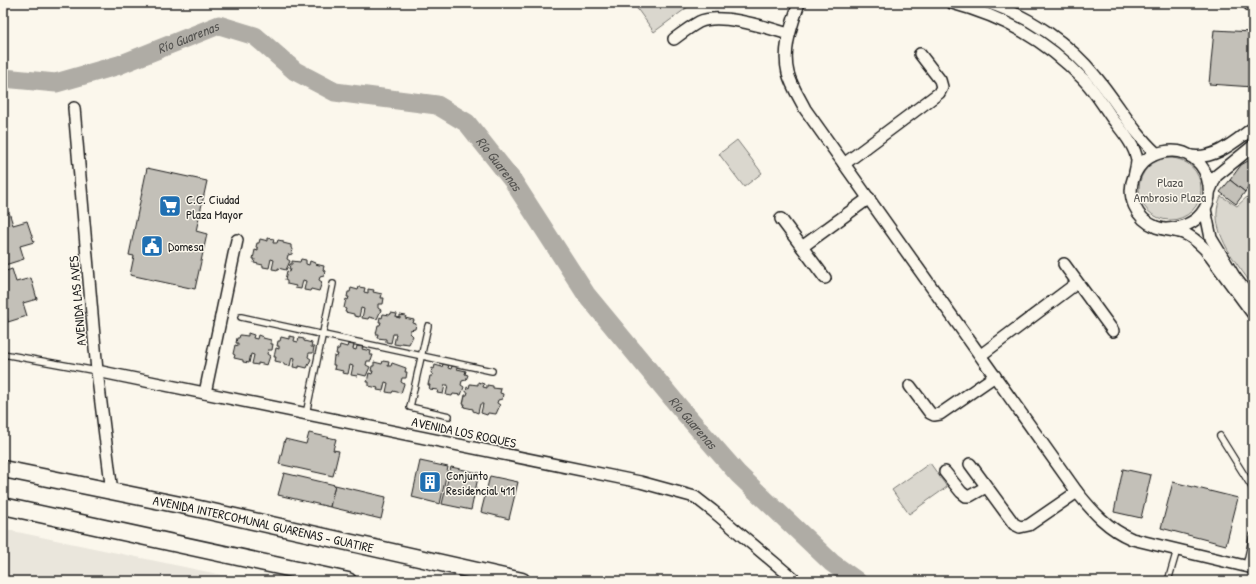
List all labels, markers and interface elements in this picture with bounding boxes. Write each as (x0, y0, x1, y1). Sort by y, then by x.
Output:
water label: Río Guarenas (154, 16, 223, 58)
water label: Río Guarenas (472, 132, 528, 196)
park label: Plaza Ambrosio Plaza (1134, 173, 1206, 206)
place label: C.C. Ciudad Plaza Mayor (186, 190, 243, 223)
supermarket icon: C.C. Ciudad Plaza Mayor (157, 193, 183, 219)
public building icon: Domesa (139, 233, 165, 259)
place label: Domesa (168, 237, 204, 255)
street label: AVENIDA LAS AVES (64, 255, 90, 347)
water label: Río Guarenas (665, 392, 723, 454)
street label: AVENIDA LOS ROQUES (410, 412, 518, 452)
place label: Conjunto Residencial 411 (446, 466, 515, 499)
building icon: Conjunto Residencial 411 (417, 469, 443, 495)
street label: AVENIDA INTERCOMUNAL GUARENAS - GUATIRE (151, 491, 376, 557)

